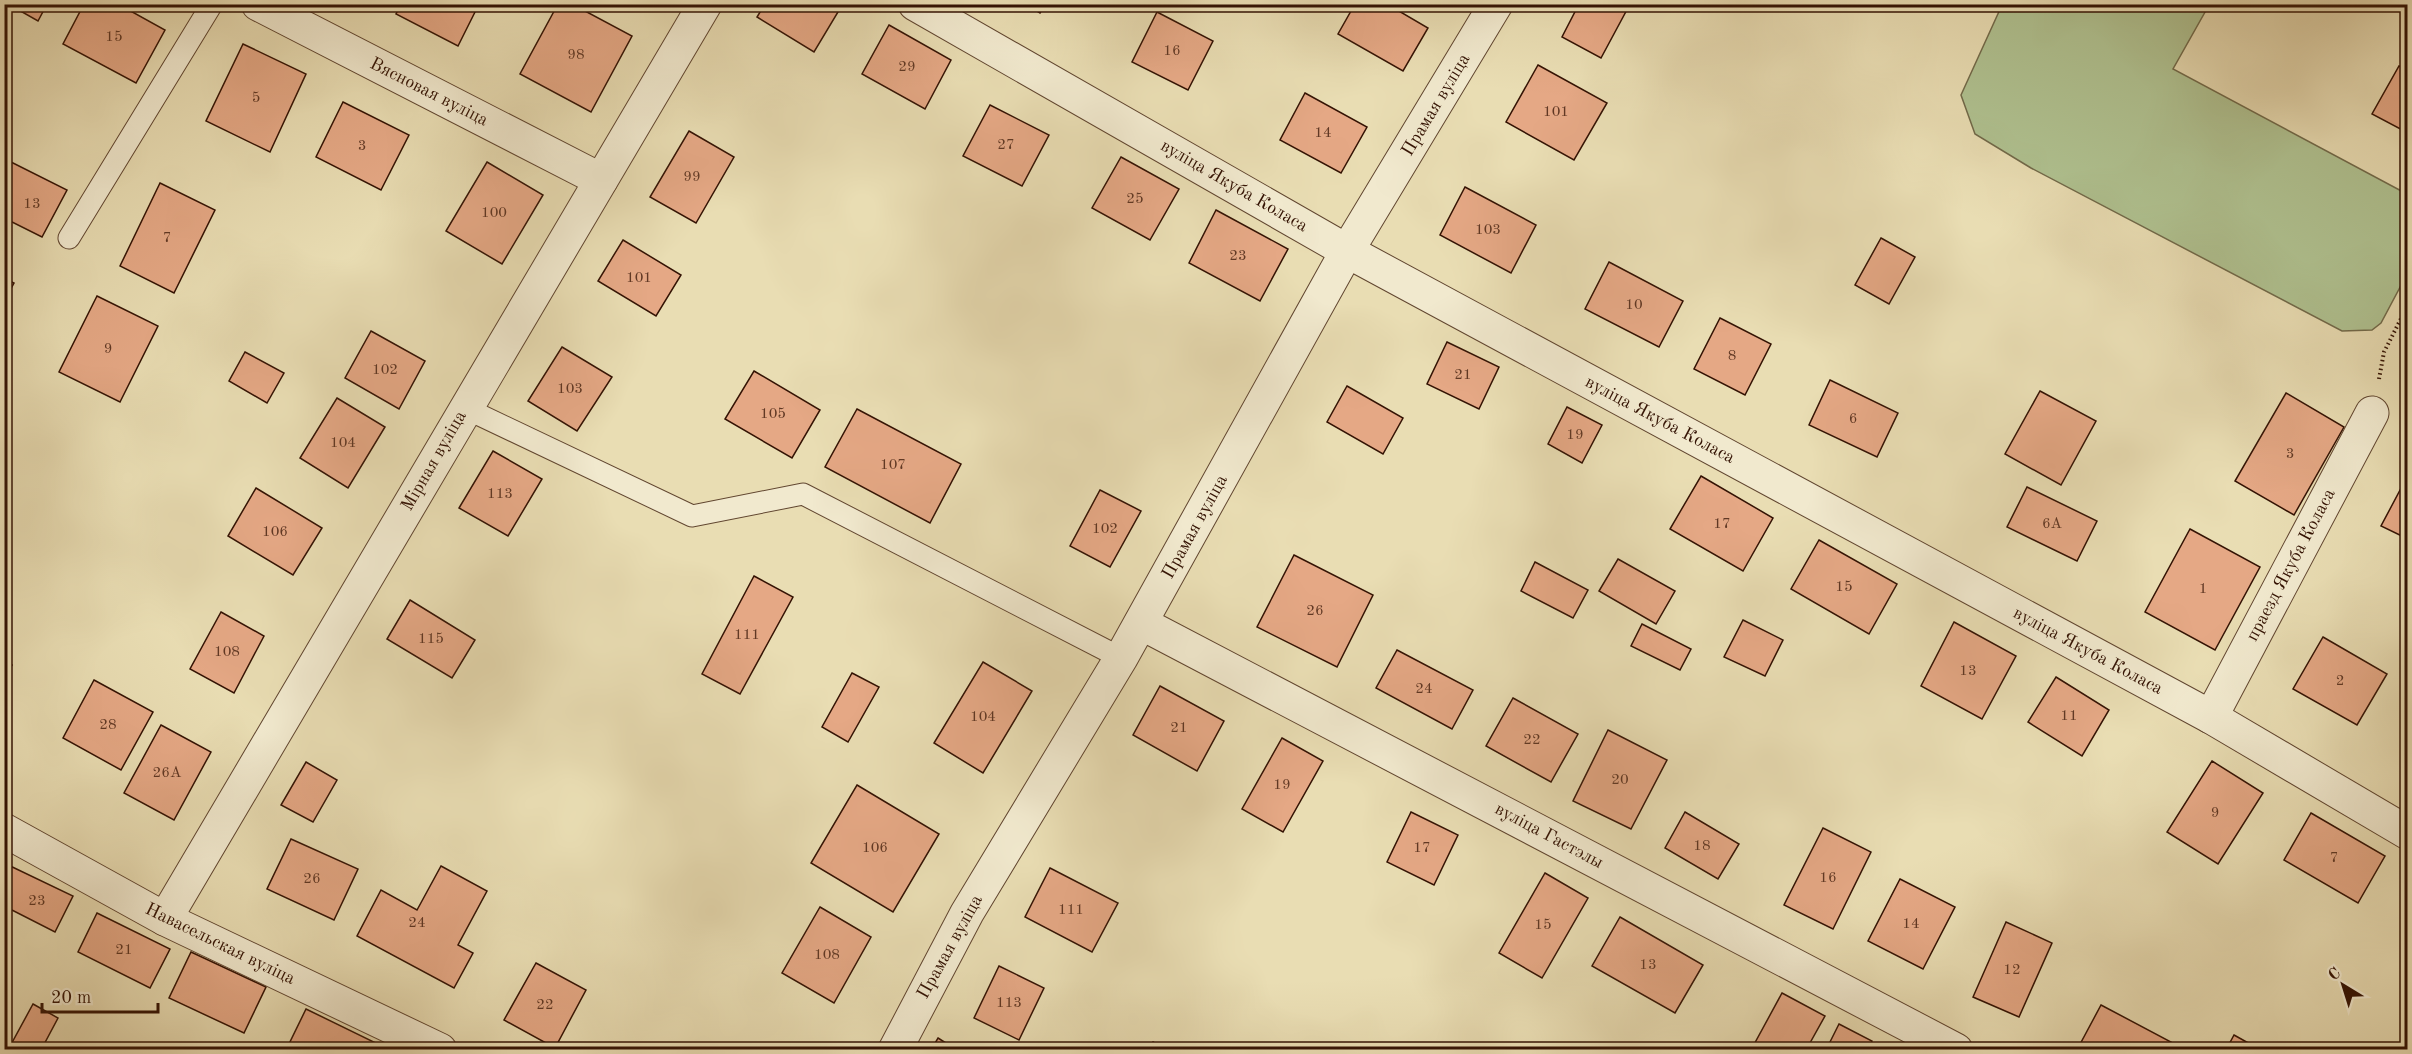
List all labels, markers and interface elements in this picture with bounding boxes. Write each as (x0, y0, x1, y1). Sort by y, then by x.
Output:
house number: 15 (105, 30, 123, 45)
house number: 16 (1163, 44, 1181, 59)
house number: 98 (567, 48, 585, 63)
street label: Прамая вуліца (1398, 51, 1474, 159)
street label: Вясновая вуліца (367, 54, 491, 130)
house number: 29 (898, 60, 916, 75)
house number: 5 (252, 91, 260, 106)
house number: 101 (1543, 105, 1569, 120)
house number: 14 (1314, 126, 1332, 141)
street label: вуліца Якуба Коласа (1157, 137, 1311, 235)
house number: 27 (997, 138, 1015, 153)
house number: 3 (358, 139, 366, 154)
house number: 99 (683, 170, 701, 185)
house number: 25 (1126, 192, 1144, 207)
house number: 13 (23, 197, 41, 212)
house number: 100 (481, 206, 507, 221)
house number: 103 (1475, 223, 1501, 238)
house number: 7 (163, 231, 171, 246)
house number: 23 (1229, 249, 1247, 264)
house number: 101 (626, 271, 652, 286)
house number: 10 (1625, 298, 1643, 313)
house number: 9 (104, 342, 112, 357)
house number: 8 (1728, 349, 1736, 364)
house number: 102 (372, 363, 398, 378)
house number: 21 (1454, 368, 1472, 383)
street label: вуліца Якуба Коласа (1582, 373, 1738, 467)
house number: 103 (557, 382, 583, 397)
house number: 105 (760, 407, 786, 422)
street label: Мірная вуліца (398, 408, 470, 514)
house number: 6 (1849, 412, 1857, 427)
house number: 19 (1566, 428, 1584, 443)
house number: 104 (330, 436, 356, 451)
house number: 3 (2286, 447, 2294, 462)
house number: 107 (880, 458, 906, 473)
street label: Прамая вуліца (1159, 472, 1231, 582)
street label: праезд Якуба Коласа (2243, 486, 2339, 644)
house number: 113 (487, 487, 513, 502)
house number: 17 (1713, 517, 1731, 532)
house number: 6А (2042, 517, 2063, 532)
house number: 102 (1092, 522, 1118, 537)
house number: 106 (262, 525, 288, 540)
house number: 15 (1835, 580, 1853, 595)
house number: 1 (2199, 582, 2207, 597)
house number: 26 (1306, 604, 1324, 619)
street label: вуліца Якуба Коласа (2010, 604, 2166, 698)
house number: 111 (734, 628, 760, 643)
house number: 115 (418, 632, 444, 647)
house number: 108 (214, 645, 240, 660)
house number: 13 (1959, 664, 1977, 679)
house number: 2 (2336, 674, 2344, 689)
house number: 24 (1415, 682, 1433, 697)
house number: 11 (2060, 709, 2078, 724)
house number: 104 (970, 710, 996, 725)
house number: 28 (99, 718, 117, 733)
house number: 21 (1170, 721, 1188, 736)
house number: 22 (1523, 733, 1541, 748)
house number: 26А (153, 766, 182, 781)
house number: 20 (1611, 773, 1629, 788)
house number: 19 (1273, 778, 1291, 793)
street label: вуліца Гастэлы (1492, 800, 1606, 872)
house number: 9 (2211, 806, 2219, 821)
house number: 18 (1693, 839, 1711, 854)
house number: 106 (862, 841, 888, 856)
house number: 17 (1413, 841, 1431, 856)
house number: 7 (2330, 851, 2338, 866)
house number: 16 (1819, 871, 1837, 886)
house number: 26 (303, 872, 321, 887)
street label: Прамая вуліца (914, 892, 986, 1002)
house number: 23 (28, 894, 46, 909)
street label: Навасельская вуліца (142, 900, 298, 988)
house number: 111 (1058, 903, 1084, 918)
house number: 24 (408, 916, 426, 931)
house number: 14 (1902, 917, 1920, 932)
house number: 15 (1534, 918, 1552, 933)
house number: 21 (115, 943, 133, 958)
house number: 108 (814, 948, 840, 963)
north arrow (2313, 955, 2373, 1015)
house number: 13 (1639, 958, 1657, 973)
house number: 12 (2003, 963, 2021, 978)
text: С (2326, 965, 2344, 984)
scale bar (42, 976, 158, 1014)
text: 20 m (51, 989, 91, 1007)
house number: 113 (996, 996, 1022, 1011)
house number: 22 (536, 998, 554, 1013)

